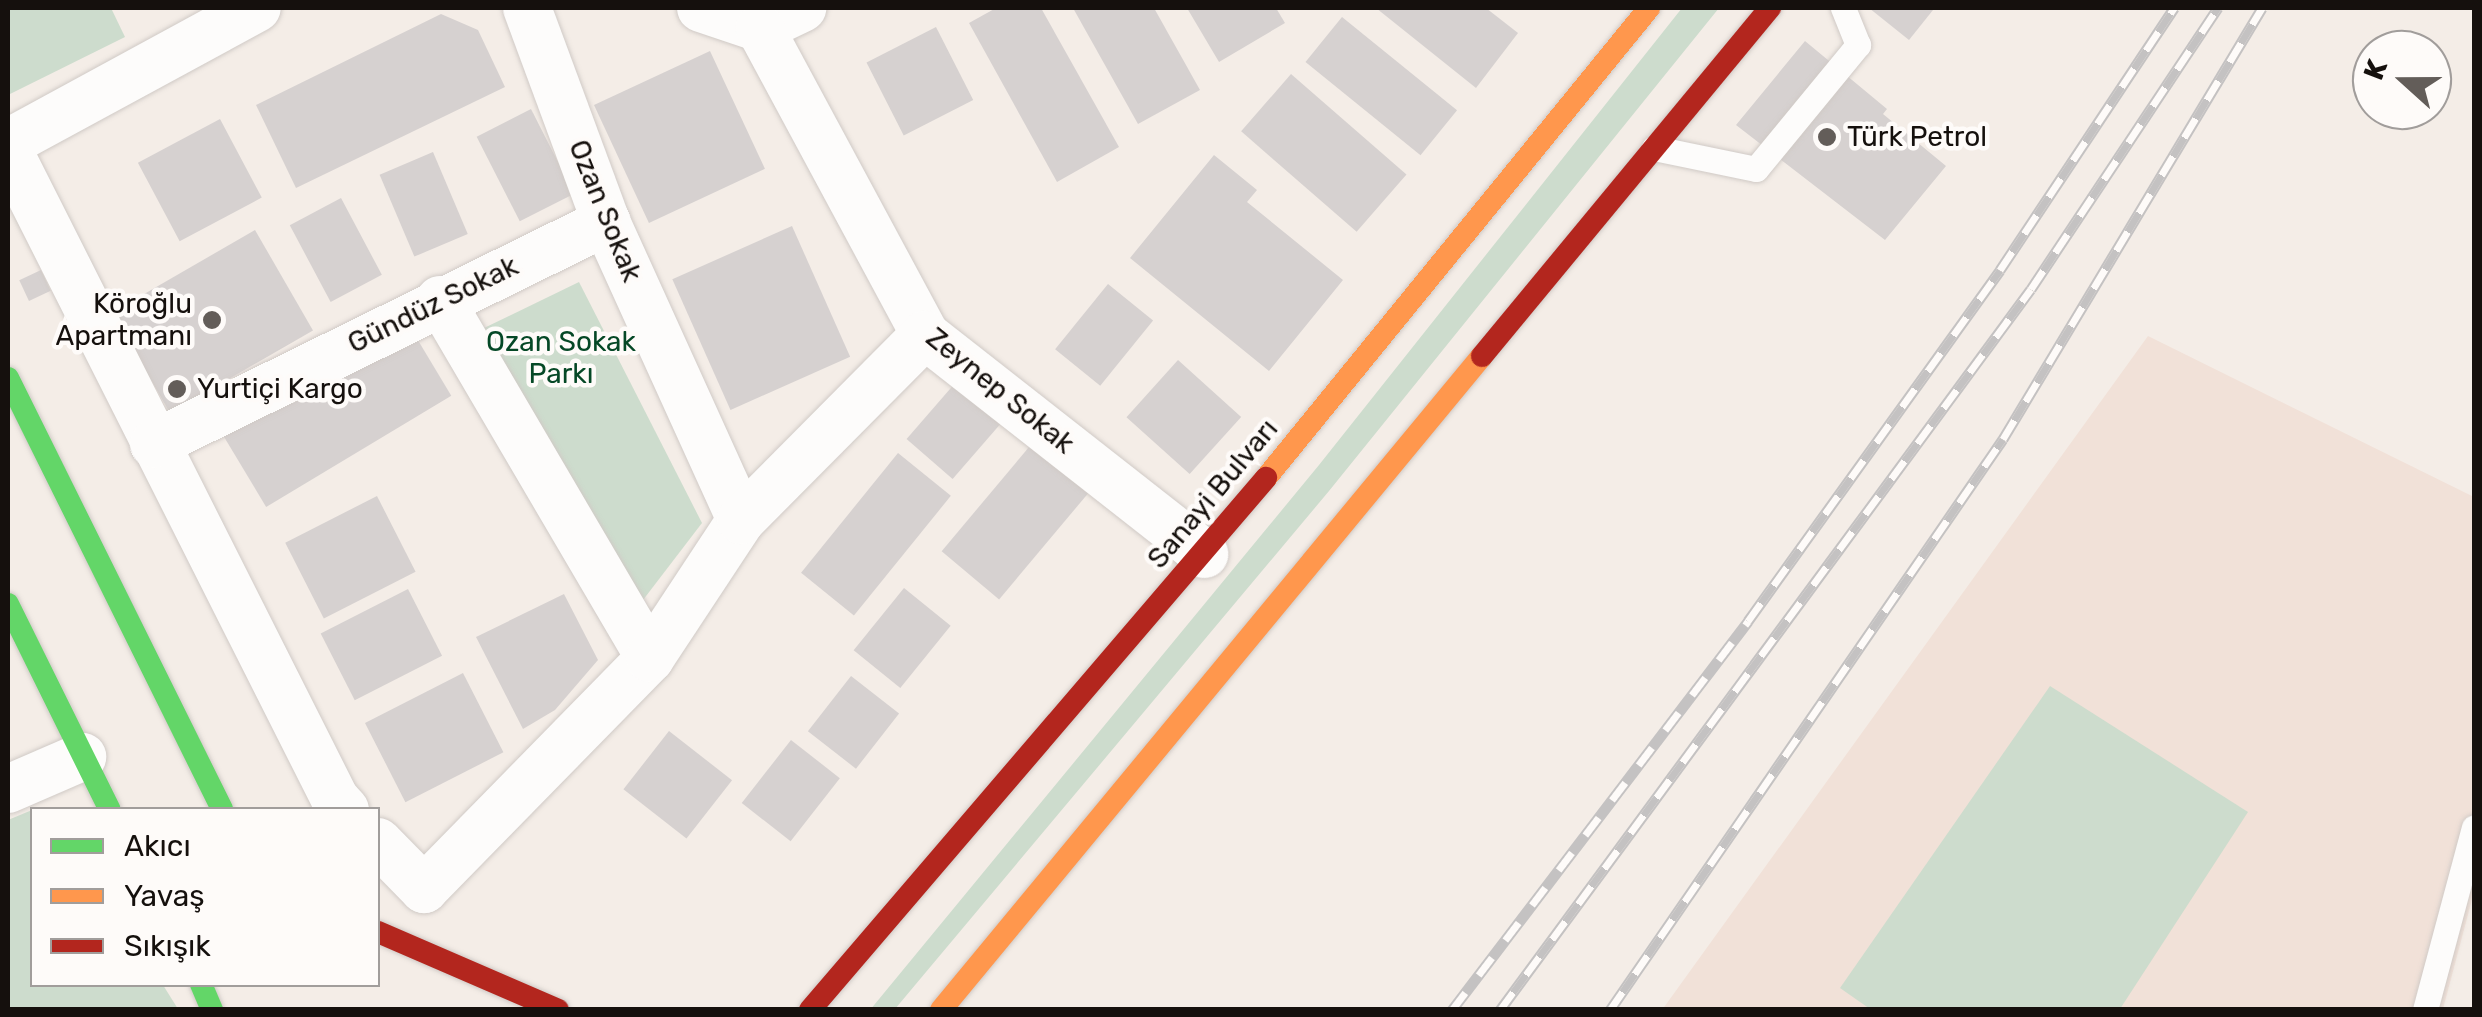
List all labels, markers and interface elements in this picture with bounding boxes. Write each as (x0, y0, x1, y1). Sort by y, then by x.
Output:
north arrow (2352, 30, 2452, 130)
text: K (2357, 55, 2394, 84)
place label: Türk Petrol (1847, 120, 1987, 154)
marker: Türk Petrol (1816, 126, 1838, 148)
street label: Ozan Sokak (561, 135, 649, 287)
street label: Gündüz Sokak (342, 249, 524, 361)
place label: Köroğlu Apartmanı (55, 287, 192, 353)
marker: Köroğlu Apartmanı (201, 309, 223, 331)
street label: Zeynep Sokak (919, 321, 1081, 461)
park label: Ozan Sokak Parkı (486, 325, 636, 391)
place label: Yurtiçi Kargo (197, 372, 363, 406)
marker: Yurtiçi Kargo (166, 378, 188, 400)
street label: Sanayi Bulvarı (1141, 413, 1285, 575)
legend (30, 807, 380, 987)
text: Akıcı (124, 828, 191, 864)
text: Yavaş (124, 878, 205, 914)
text: Sıkışık (124, 928, 211, 964)

